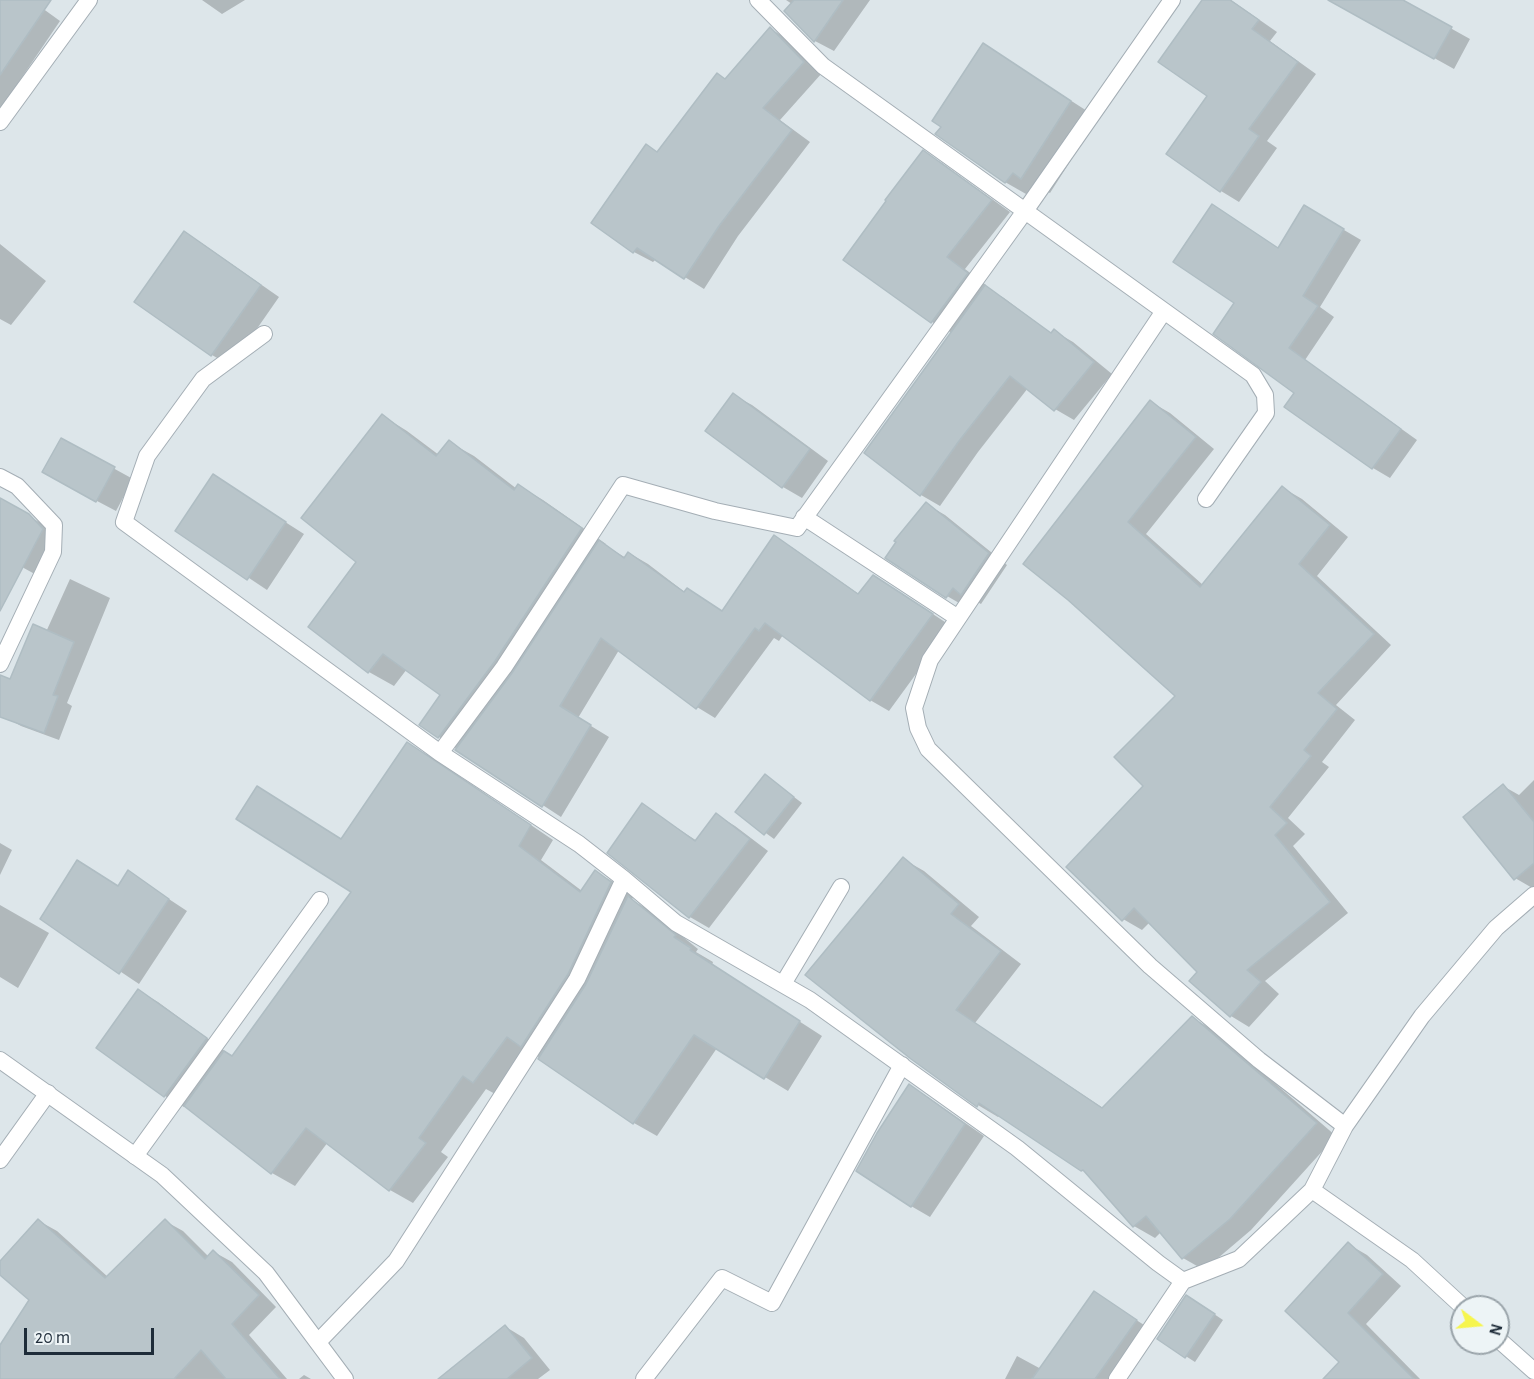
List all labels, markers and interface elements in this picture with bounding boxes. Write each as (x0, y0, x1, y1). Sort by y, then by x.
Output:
north arrow (1450, 1295, 1510, 1355)
scale bar (27, 1316, 158, 1354)
text: N (1486, 1322, 1505, 1337)
text: 20 m (35, 1329, 70, 1347)

